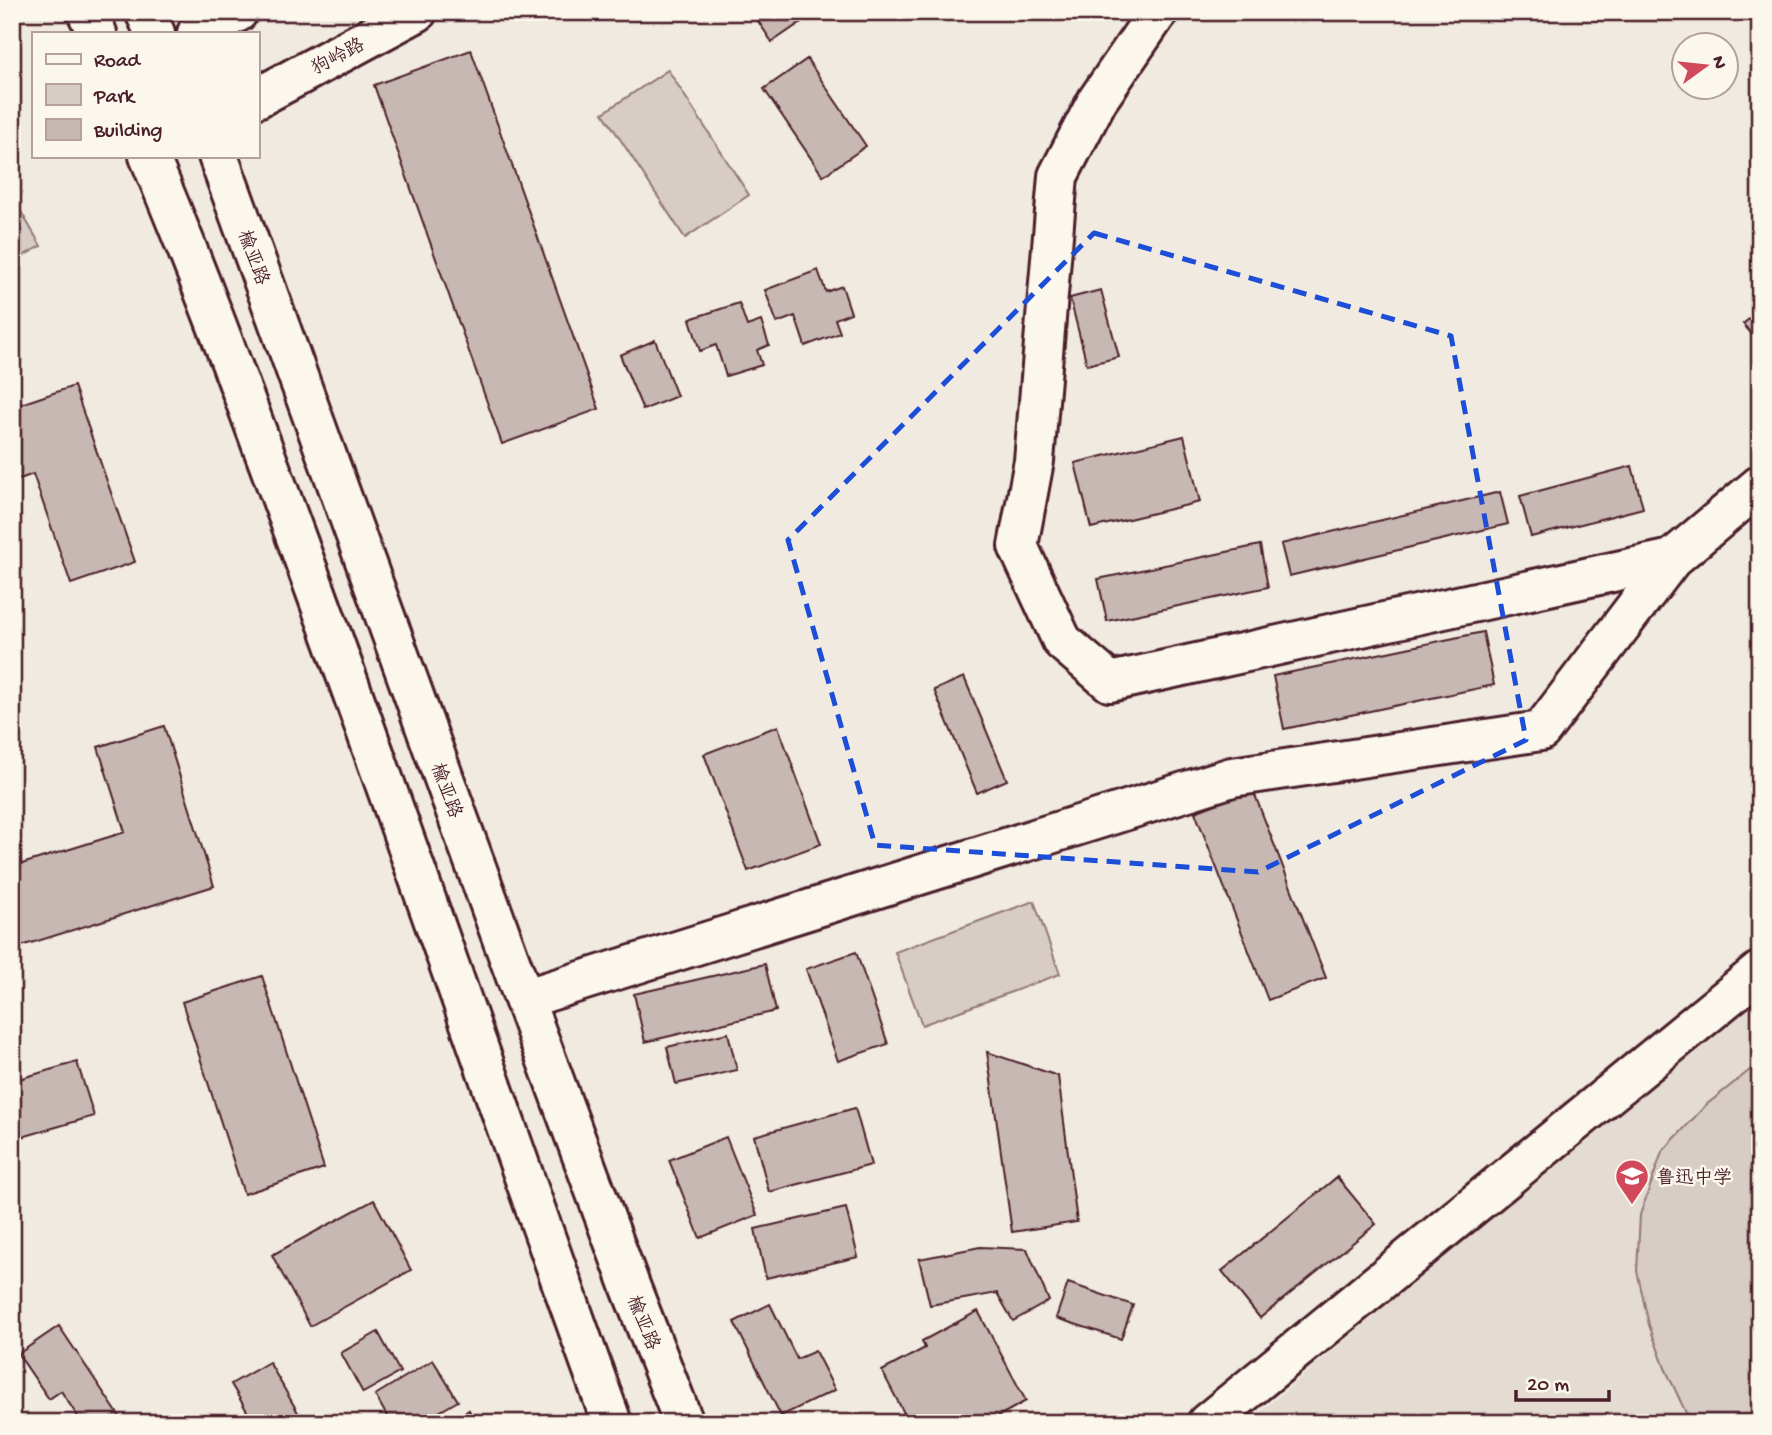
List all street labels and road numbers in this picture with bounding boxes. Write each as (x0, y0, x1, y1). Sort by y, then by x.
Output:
street label: 狗岭路 (308, 34, 369, 82)
street label: 榆亚路 (231, 227, 273, 289)
street label: 榆亚路 (424, 760, 466, 822)
street label: 榆亚路 (620, 1292, 664, 1354)

